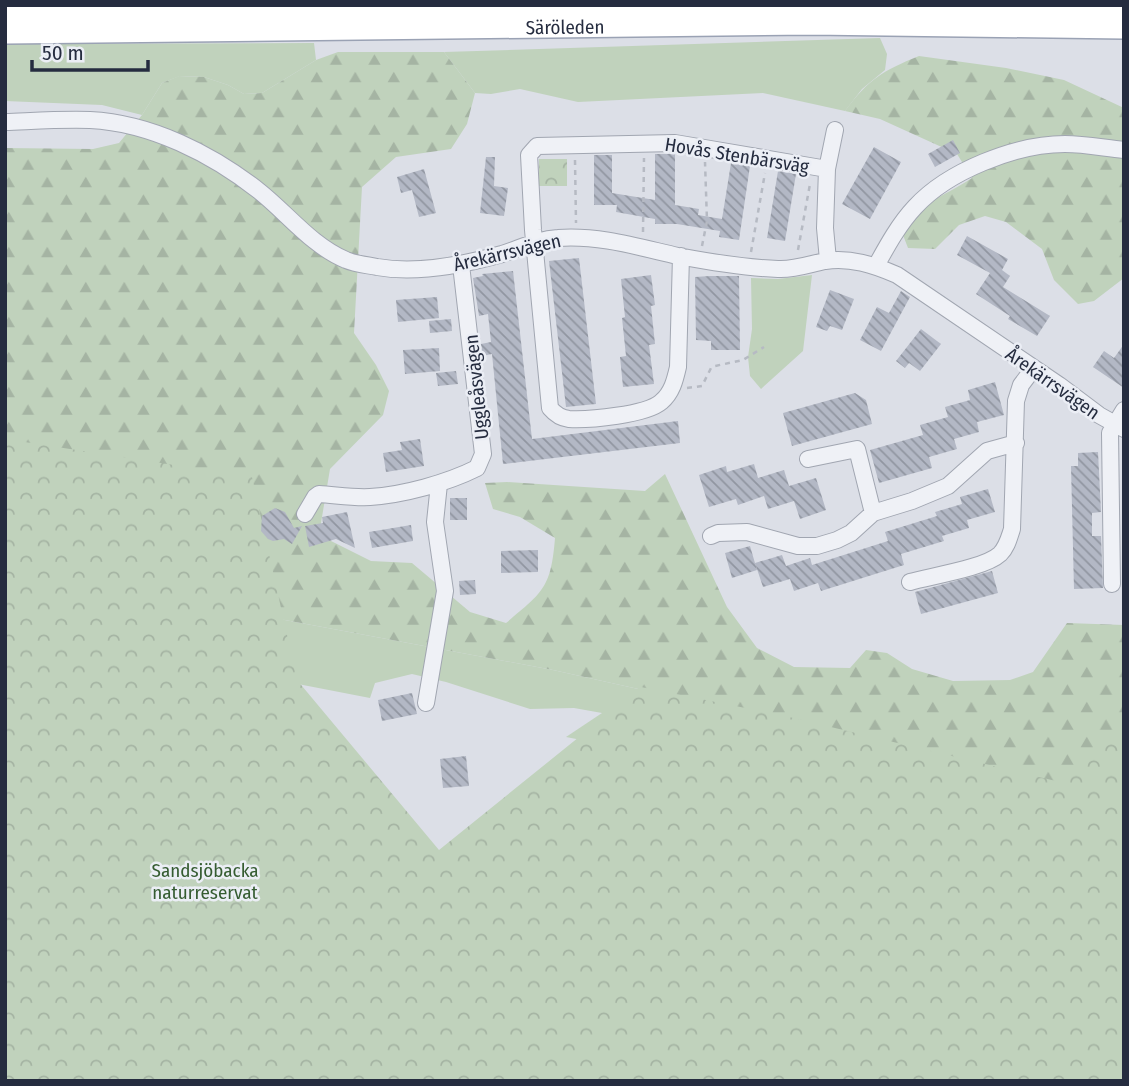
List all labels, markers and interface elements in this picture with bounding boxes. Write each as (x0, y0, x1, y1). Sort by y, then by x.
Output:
street label: Säröleden (525, 15, 604, 39)
scale bar (32, 28, 147, 72)
text: 50 m (42, 40, 84, 66)
street label: Hovås Stenbärsväg (663, 133, 811, 178)
street label: Årekärrsvägen (451, 229, 563, 276)
street label: Uggleåsvägen (460, 333, 493, 441)
street label: Årekärrsvägen (1001, 343, 1104, 424)
park label: Sandsjöbacka naturreservat (151, 859, 259, 904)

